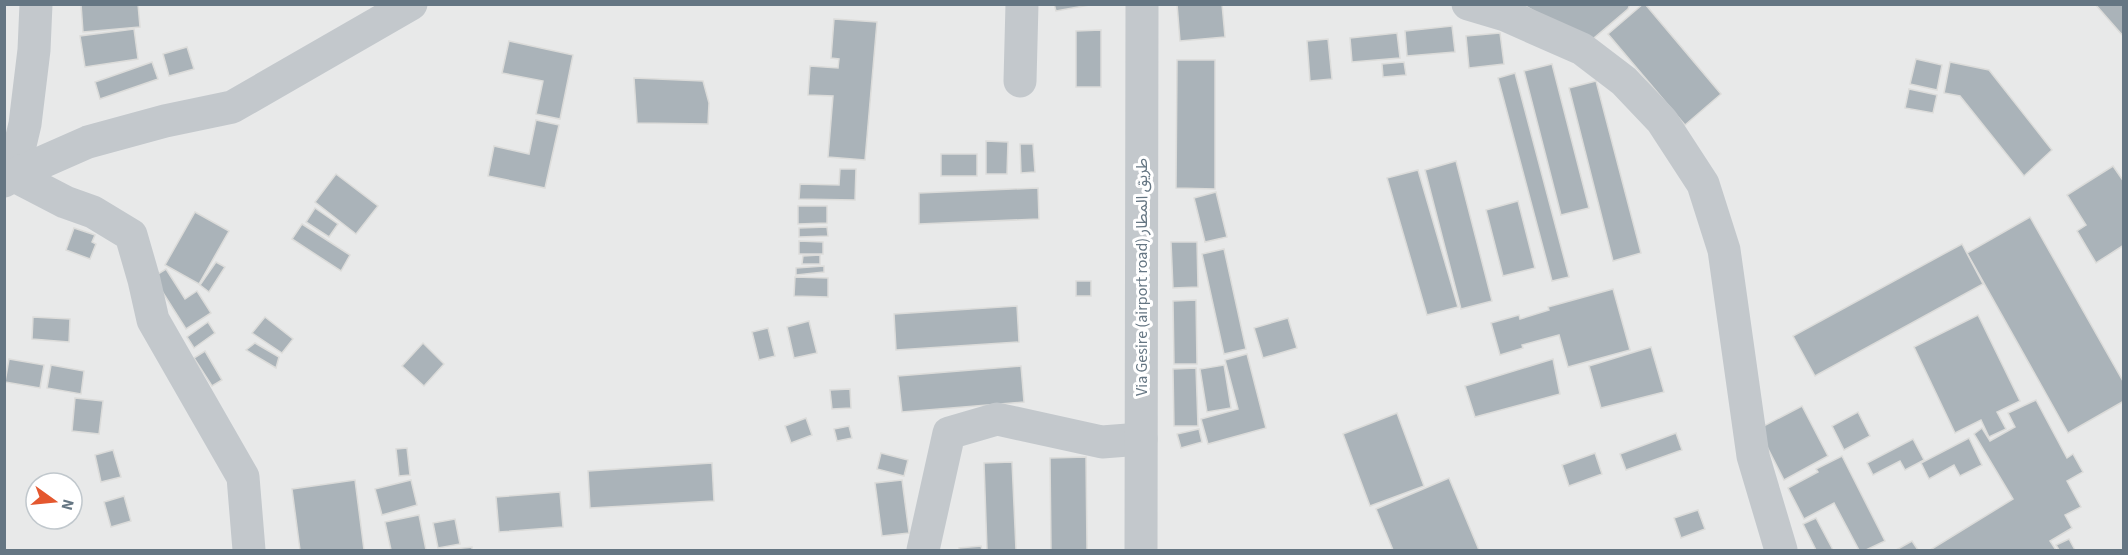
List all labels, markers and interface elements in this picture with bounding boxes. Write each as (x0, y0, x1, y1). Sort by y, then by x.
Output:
street label: Via Gesire (airport road) طريق المطار (1131, 158, 1153, 396)
north arrow (24, 471, 84, 531)
text: N (56, 497, 80, 513)

